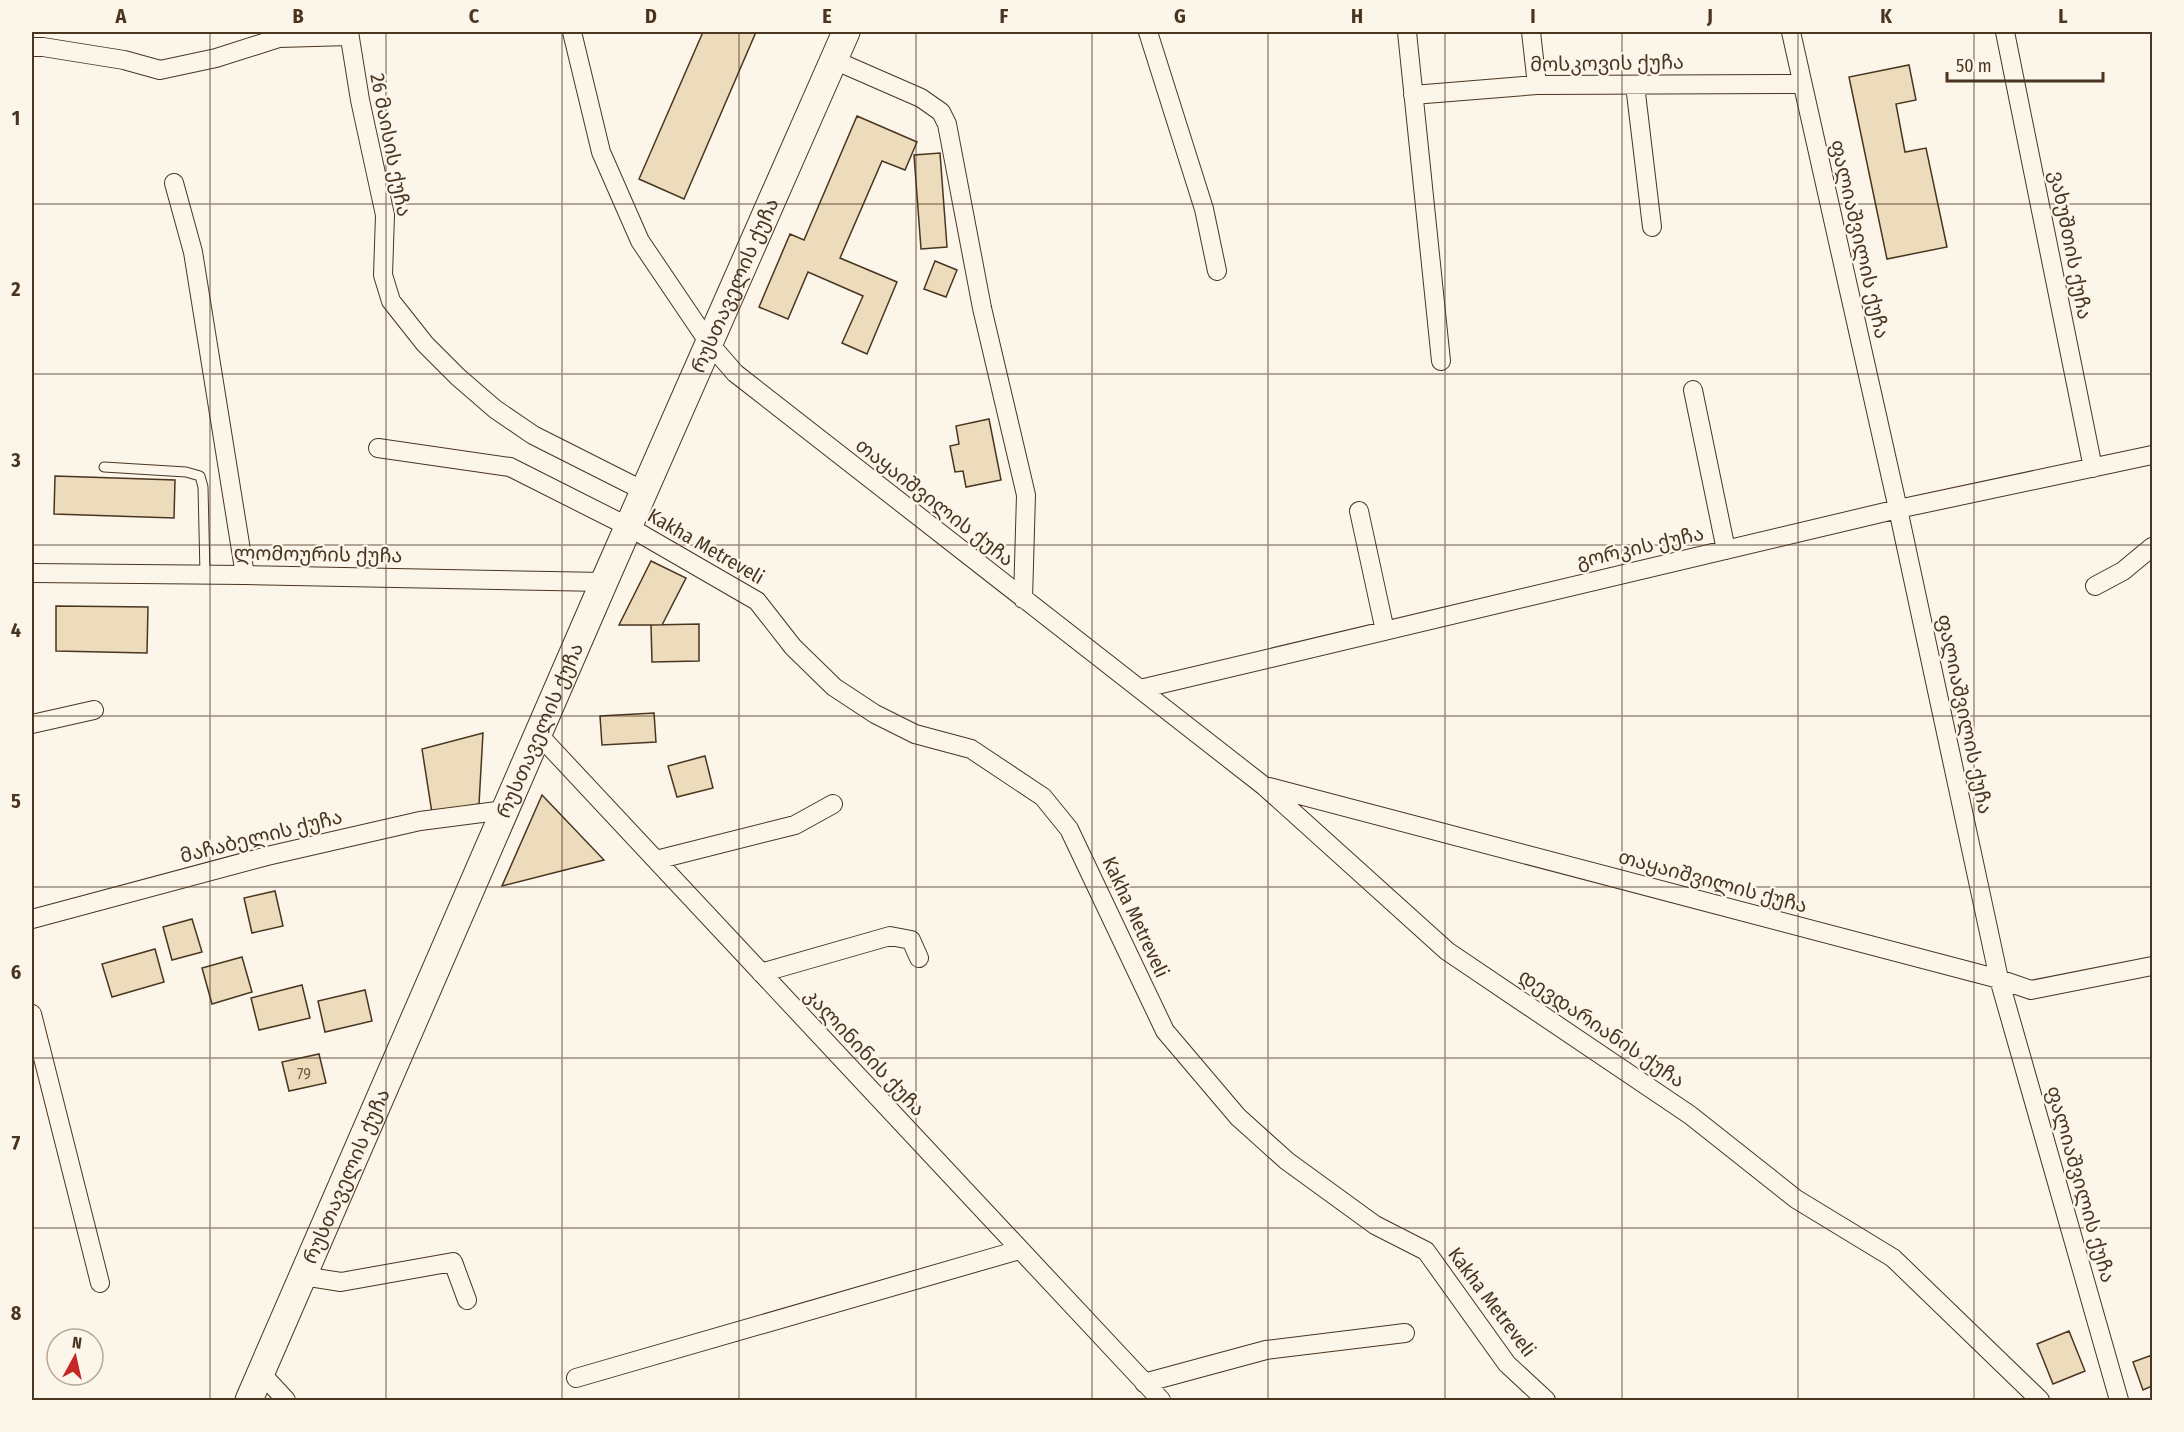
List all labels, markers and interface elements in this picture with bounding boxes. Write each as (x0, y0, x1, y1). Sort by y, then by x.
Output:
text: A (115, 4, 128, 28)
text: B (292, 4, 304, 28)
text: C (469, 4, 480, 28)
text: D (645, 4, 657, 28)
text: E (822, 4, 832, 28)
text: F (1000, 4, 1009, 28)
text: G (1174, 4, 1186, 28)
text: H (1351, 4, 1363, 28)
text: I (1530, 4, 1536, 28)
text: J (1706, 4, 1713, 28)
text: K (1880, 4, 1892, 28)
text: L (2058, 4, 2068, 28)
scale bar (1947, 45, 2103, 83)
street label: მოსკოვის ქუჩა (1530, 50, 1684, 76)
text: 50 m (1956, 55, 1992, 77)
street label: 26 მაისის ქუჩა (365, 71, 417, 219)
text: 1 (12, 106, 20, 130)
street label: ფალიაშვილის ქუჩა (1824, 137, 1895, 341)
street label: ვახუშთის ქუჩა (2045, 169, 2097, 321)
street label: რუსთაველის ქუჩა (686, 194, 784, 376)
text: 2 (10, 277, 21, 301)
street label: თაყაიშვილის ქუჩა (850, 433, 1019, 572)
text: 3 (10, 448, 21, 472)
street label: Kakha Metreveli (643, 503, 769, 589)
street label: გორკის ქუჩა (1574, 521, 1706, 573)
street label: ლომოურის ქუჩა (233, 541, 403, 568)
street label: ფალიაშვილის ქუჩა (1931, 612, 1998, 816)
text: 4 (11, 618, 21, 642)
street label: რუსთაველის ქუჩა (491, 639, 588, 821)
text: 5 (11, 789, 21, 813)
street label: მაჩაბელის ქუჩა (177, 804, 345, 869)
street label: თაყაიშვილის ქუჩა (1616, 844, 1810, 919)
street label: Kakha Metreveli (1098, 853, 1174, 981)
text: 6 (11, 960, 21, 984)
street label: დევდარიანის ქუჩა (1514, 964, 1689, 1093)
street label: კალინინის ქუჩა (799, 983, 930, 1122)
house number: 79 (297, 1064, 311, 1083)
street label: ფალიაშვილის ქუჩა (2040, 1083, 2121, 1285)
street label: რუსთაველის ქუჩა (298, 1085, 395, 1267)
text: 7 (12, 1131, 21, 1155)
street label: Kakha Metreveli (1443, 1243, 1541, 1361)
text: 8 (11, 1301, 22, 1325)
north arrow (45, 1327, 105, 1387)
text: N (71, 1333, 83, 1353)

